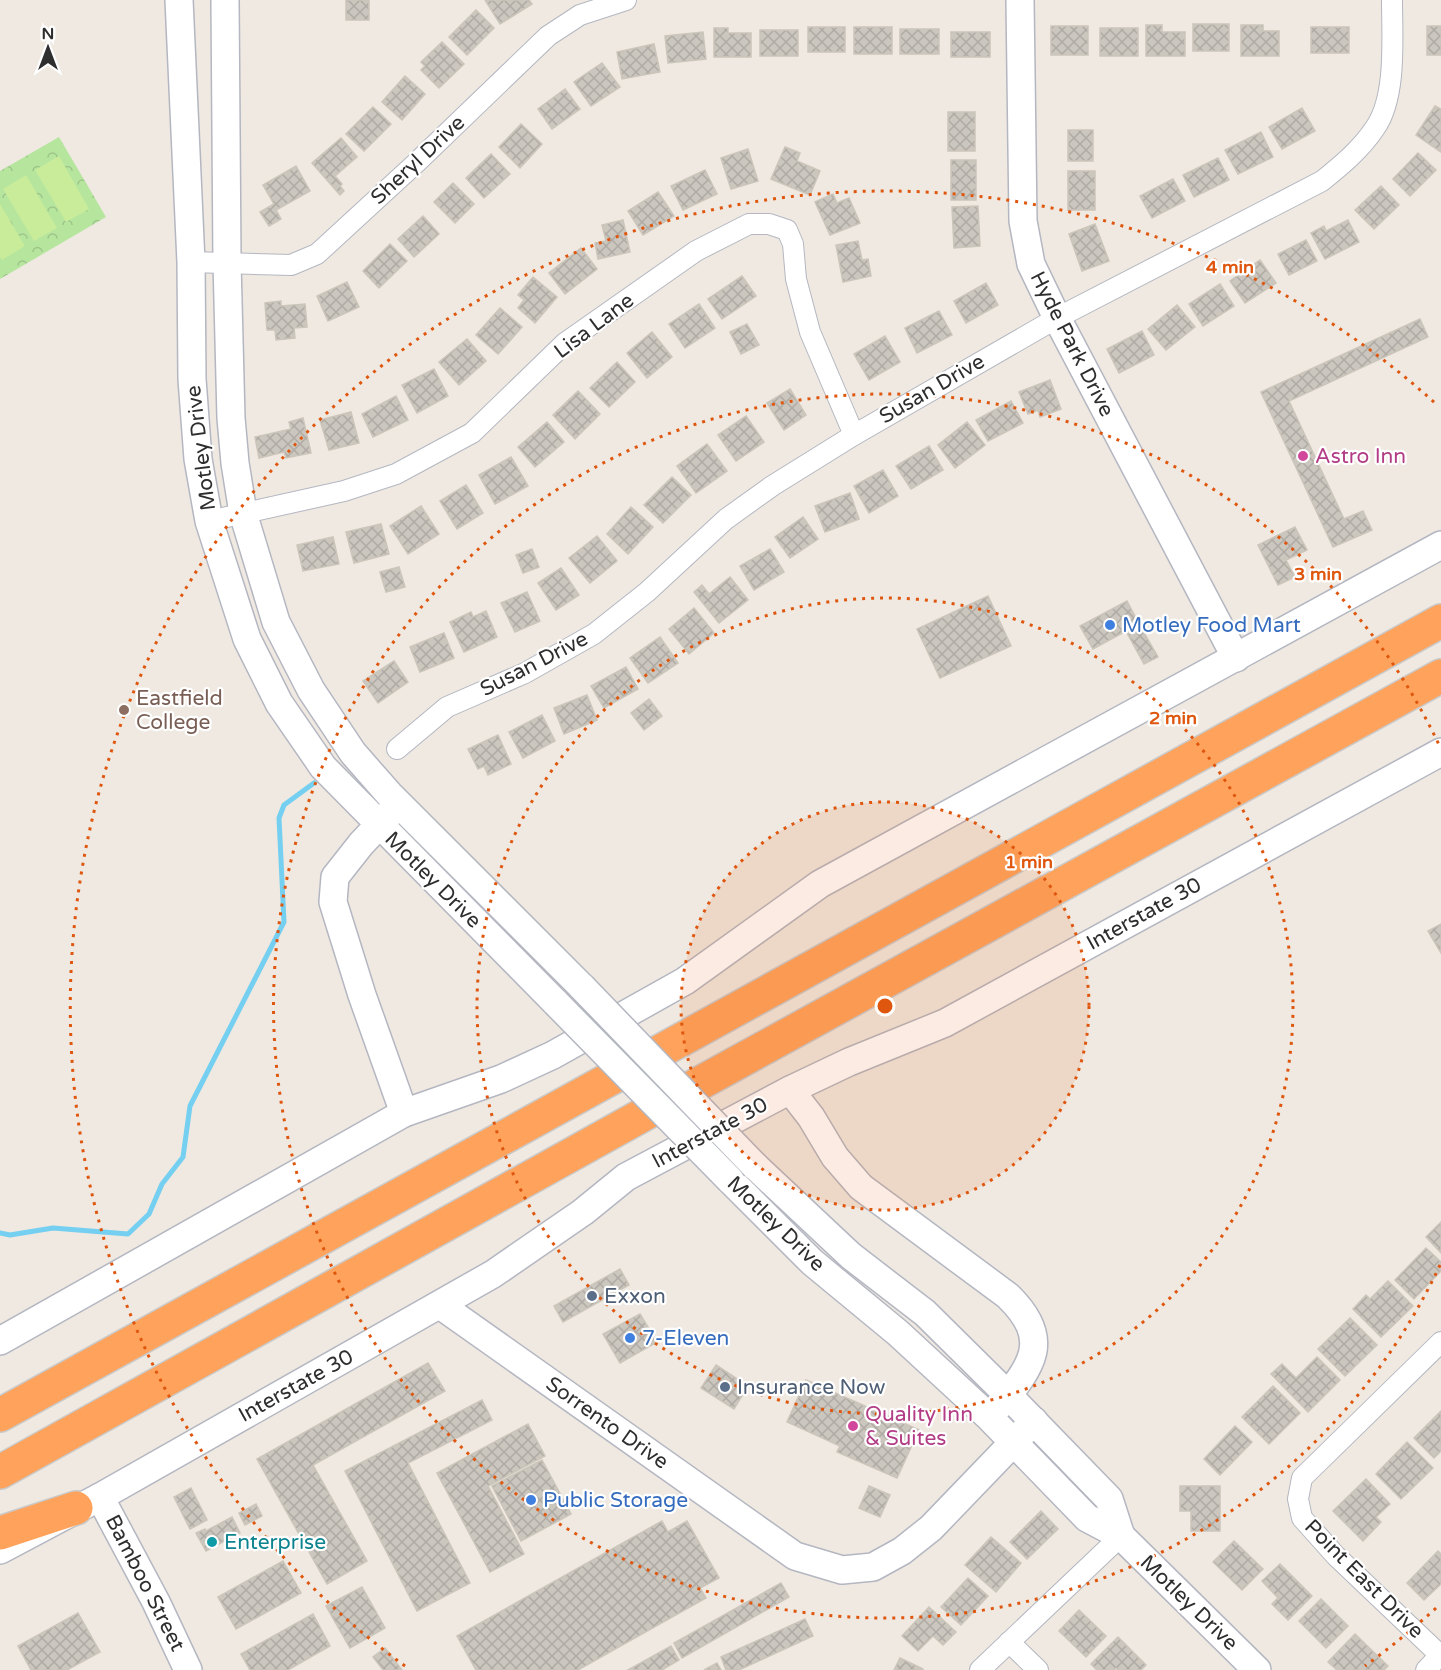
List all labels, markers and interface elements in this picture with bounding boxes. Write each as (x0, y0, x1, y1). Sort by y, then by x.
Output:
north arrow (18, 18, 78, 78)
text: N (42, 24, 54, 44)
street label: Sheryl Drive (366, 110, 470, 210)
text: 4 min (1206, 256, 1254, 278)
street label: Hyde Park Drive (1025, 267, 1119, 421)
street label: Lisa Lane (549, 288, 639, 364)
street label: Susan Drive (875, 349, 989, 429)
street label: Motley Drive (181, 384, 221, 512)
place label: Astro Inn (1315, 444, 1406, 469)
marker: Astro Inn (1296, 449, 1310, 463)
text: 3 min (1294, 563, 1342, 585)
place label: Motley Food Mart (1122, 613, 1301, 638)
marker: Motley Food Mart (1103, 618, 1117, 632)
street label: Susan Drive (476, 626, 592, 702)
place label: Eastfield College (136, 686, 223, 735)
marker: Eastfield College (117, 703, 131, 717)
text: 2 min (1149, 707, 1197, 729)
street label: Motley Drive (380, 827, 487, 934)
text: 1 min (1005, 851, 1053, 873)
street label: Interstate 30 (1082, 872, 1206, 956)
centre of rings (875, 996, 895, 1016)
street label: Interstate 30 (648, 1092, 772, 1174)
street label: Motley Drive (722, 1171, 830, 1277)
place label: Exxon (604, 1284, 666, 1309)
marker: Exxon (585, 1289, 599, 1303)
place label: 7-Eleven (642, 1326, 729, 1351)
marker: 7-Eleven (623, 1331, 637, 1345)
street label: Interstate 30 (234, 1344, 358, 1428)
street label: Sorrento Drive (541, 1372, 673, 1475)
place label: Insurance Now (737, 1375, 886, 1400)
marker: Insurance Now (718, 1380, 732, 1394)
place label: Quality Inn & Suites (865, 1402, 973, 1451)
marker: Quality Inn & Suites (846, 1419, 860, 1433)
place label: Public Storage (543, 1488, 688, 1513)
marker: Public Storage (524, 1493, 538, 1507)
street label: Bamboo Street (100, 1511, 190, 1655)
street label: Point East Drive (1299, 1514, 1429, 1644)
place label: Enterprise (224, 1530, 326, 1555)
marker: Enterprise (205, 1535, 219, 1549)
street label: Motley Drive (1135, 1550, 1243, 1656)

